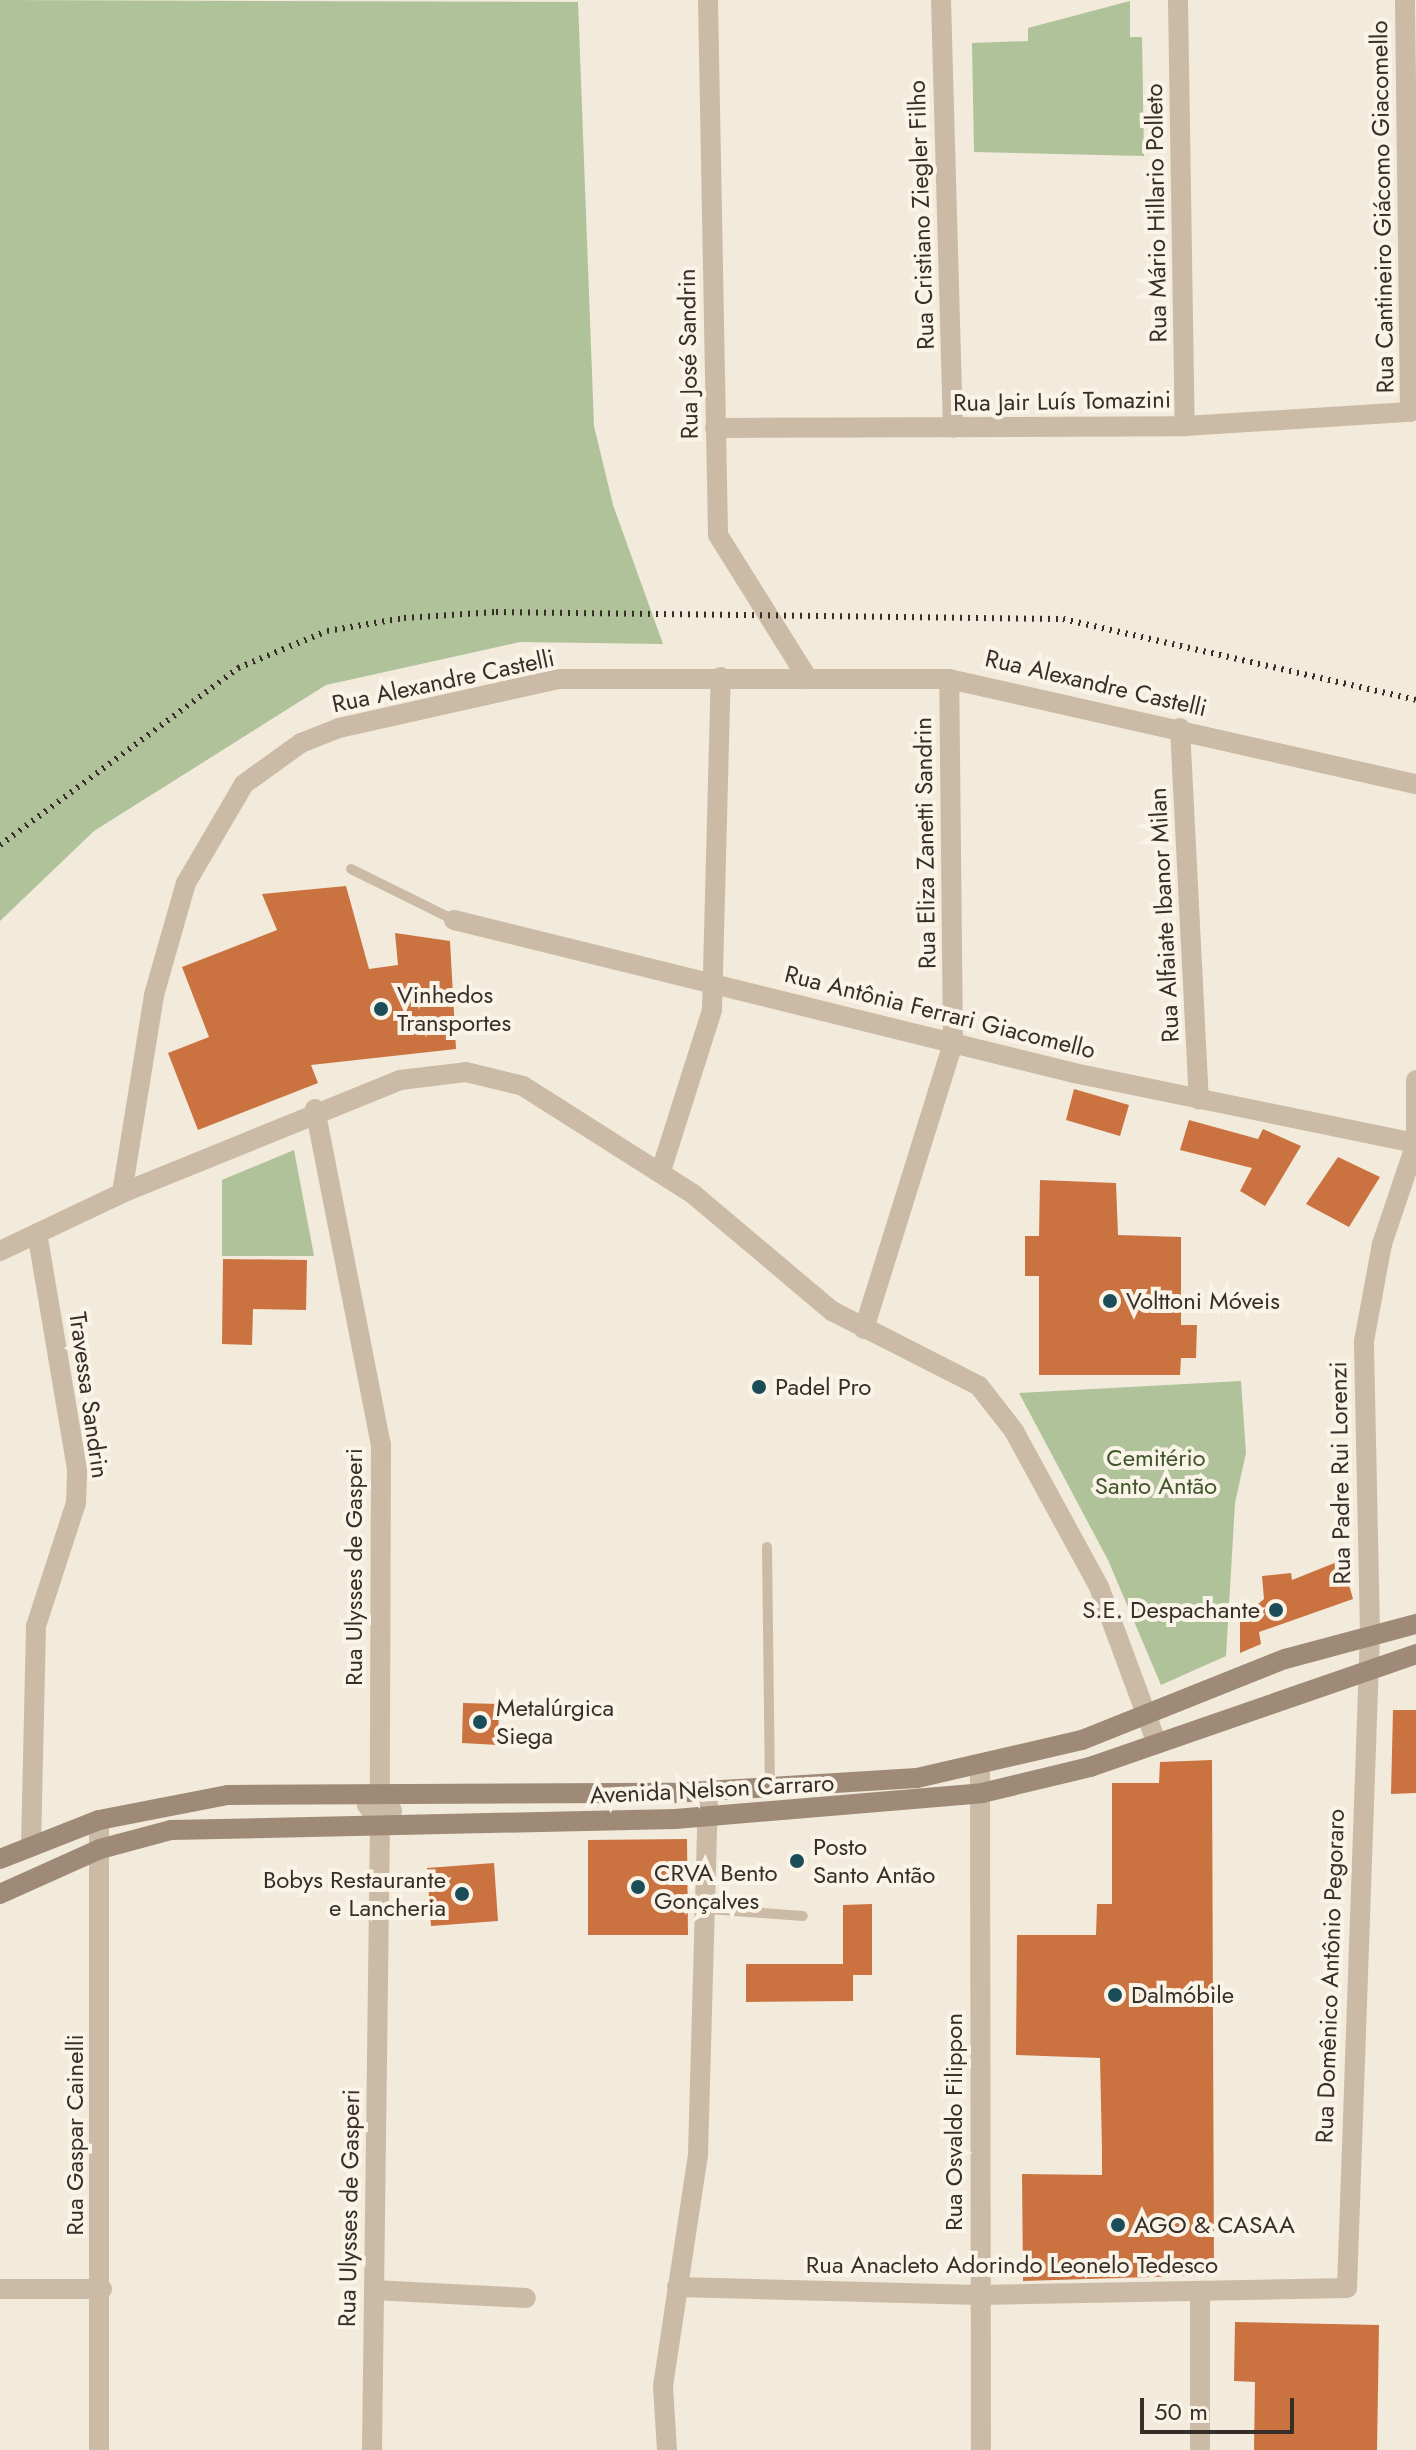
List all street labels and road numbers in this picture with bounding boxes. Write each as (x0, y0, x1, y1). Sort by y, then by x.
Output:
street label: Rua Cantineiro Giácomo Giacomello (1364, 20, 1400, 394)
street label: Rua Cristiano Ziegler Filho (902, 80, 940, 350)
street label: Rua Mário Hillario Polleto (1139, 83, 1173, 343)
street label: Rua José Sandrin (672, 268, 704, 440)
street label: Rua Jair Luís Tomazini (953, 385, 1171, 417)
street label: Rua Alexandre Castelli (329, 643, 557, 719)
street label: Rua Alexandre Castelli (982, 643, 1210, 723)
street label: Rua Eliza Zanetti Sandrin (908, 717, 942, 969)
street label: Rua Alfaiate Ibanor Milan (1143, 787, 1185, 1043)
street label: Rua Antônia Ferrari Giacomello (782, 959, 1098, 1065)
street label: Travessa Sandrin (63, 1310, 115, 1480)
street label: Rua Padre Rui Lorenzi (1324, 1361, 1356, 1585)
street label: Rua Ulysses de Gasperi (340, 1448, 368, 1686)
street label: Avenida Nelson Carraro (589, 1768, 835, 1810)
street label: Rua Domênico Antônio Pegoraro (1310, 1808, 1350, 2144)
street label: Rua Osvaldo Filippon (940, 2013, 968, 2231)
street label: Rua Gaspar Cainelli (61, 2034, 89, 2236)
street label: Rua Ulysses de Gasperi (333, 2089, 365, 2327)
street label: Rua Anacleto Adorindo Leonelo Tedesco (806, 2251, 1218, 2279)

